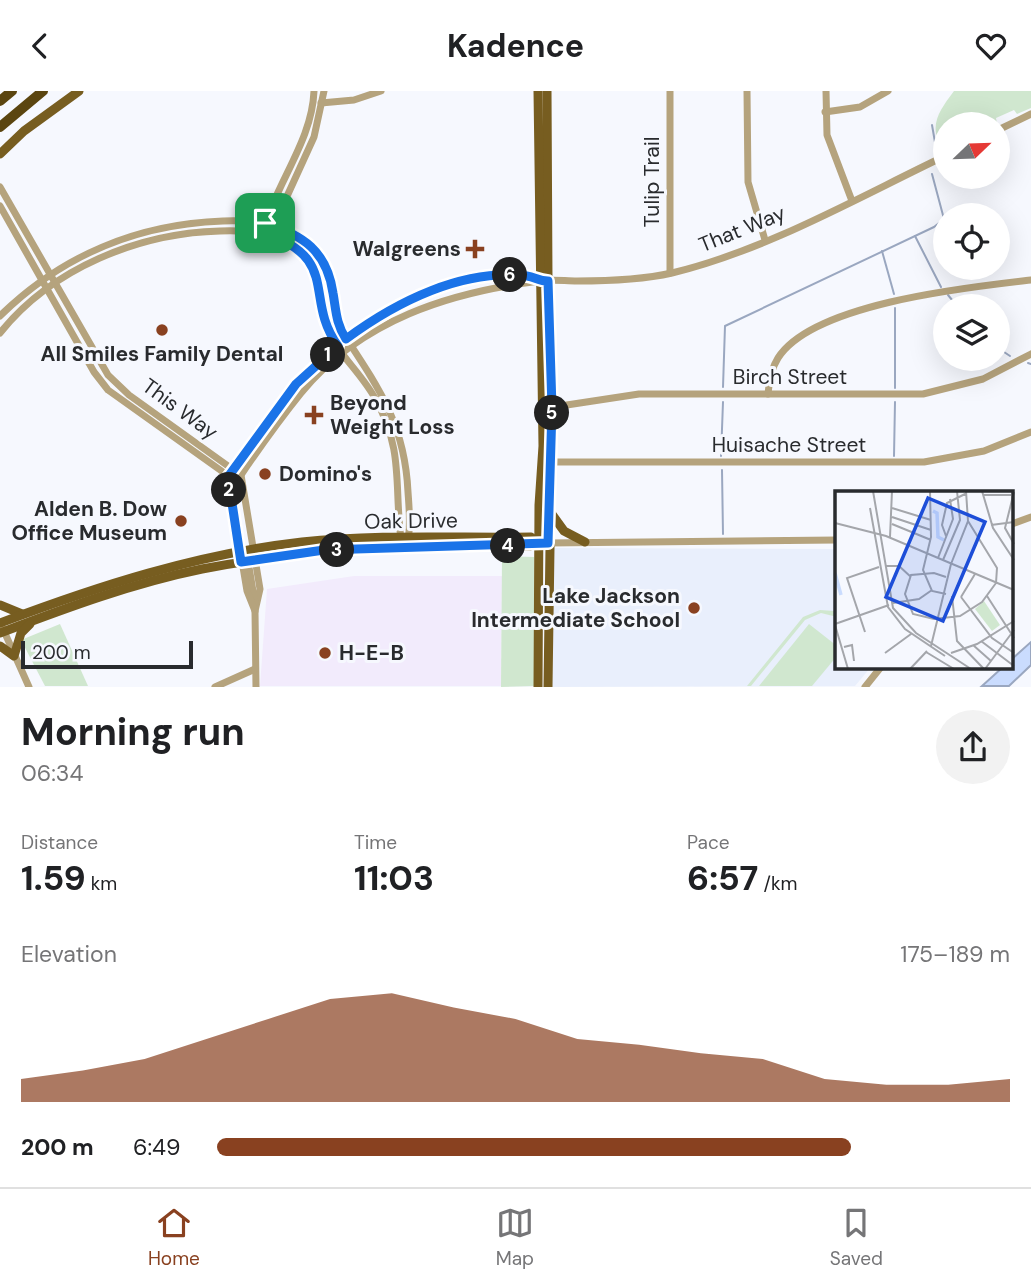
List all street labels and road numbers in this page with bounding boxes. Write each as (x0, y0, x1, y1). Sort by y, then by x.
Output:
street label: Tulip Trail (638, 137, 666, 227)
street label: That Way (695, 199, 790, 259)
street label: Birch Street (733, 363, 847, 391)
street label: This Way (137, 372, 224, 446)
street label: Huisache Street (712, 431, 866, 459)
street label: Oak Drive (364, 506, 458, 536)

